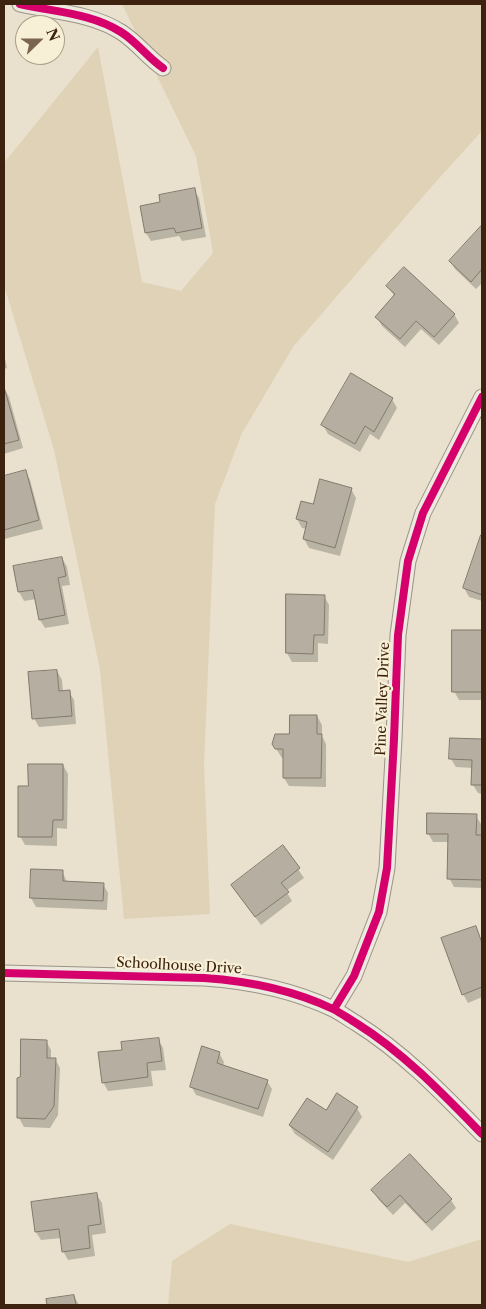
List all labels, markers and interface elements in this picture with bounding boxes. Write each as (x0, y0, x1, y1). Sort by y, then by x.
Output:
north arrow (15, 15, 65, 65)
text: N (42, 26, 64, 44)
street label: Pine Valley Drive (373, 642, 393, 756)
street label: Schoolhouse Drive (116, 954, 242, 978)

